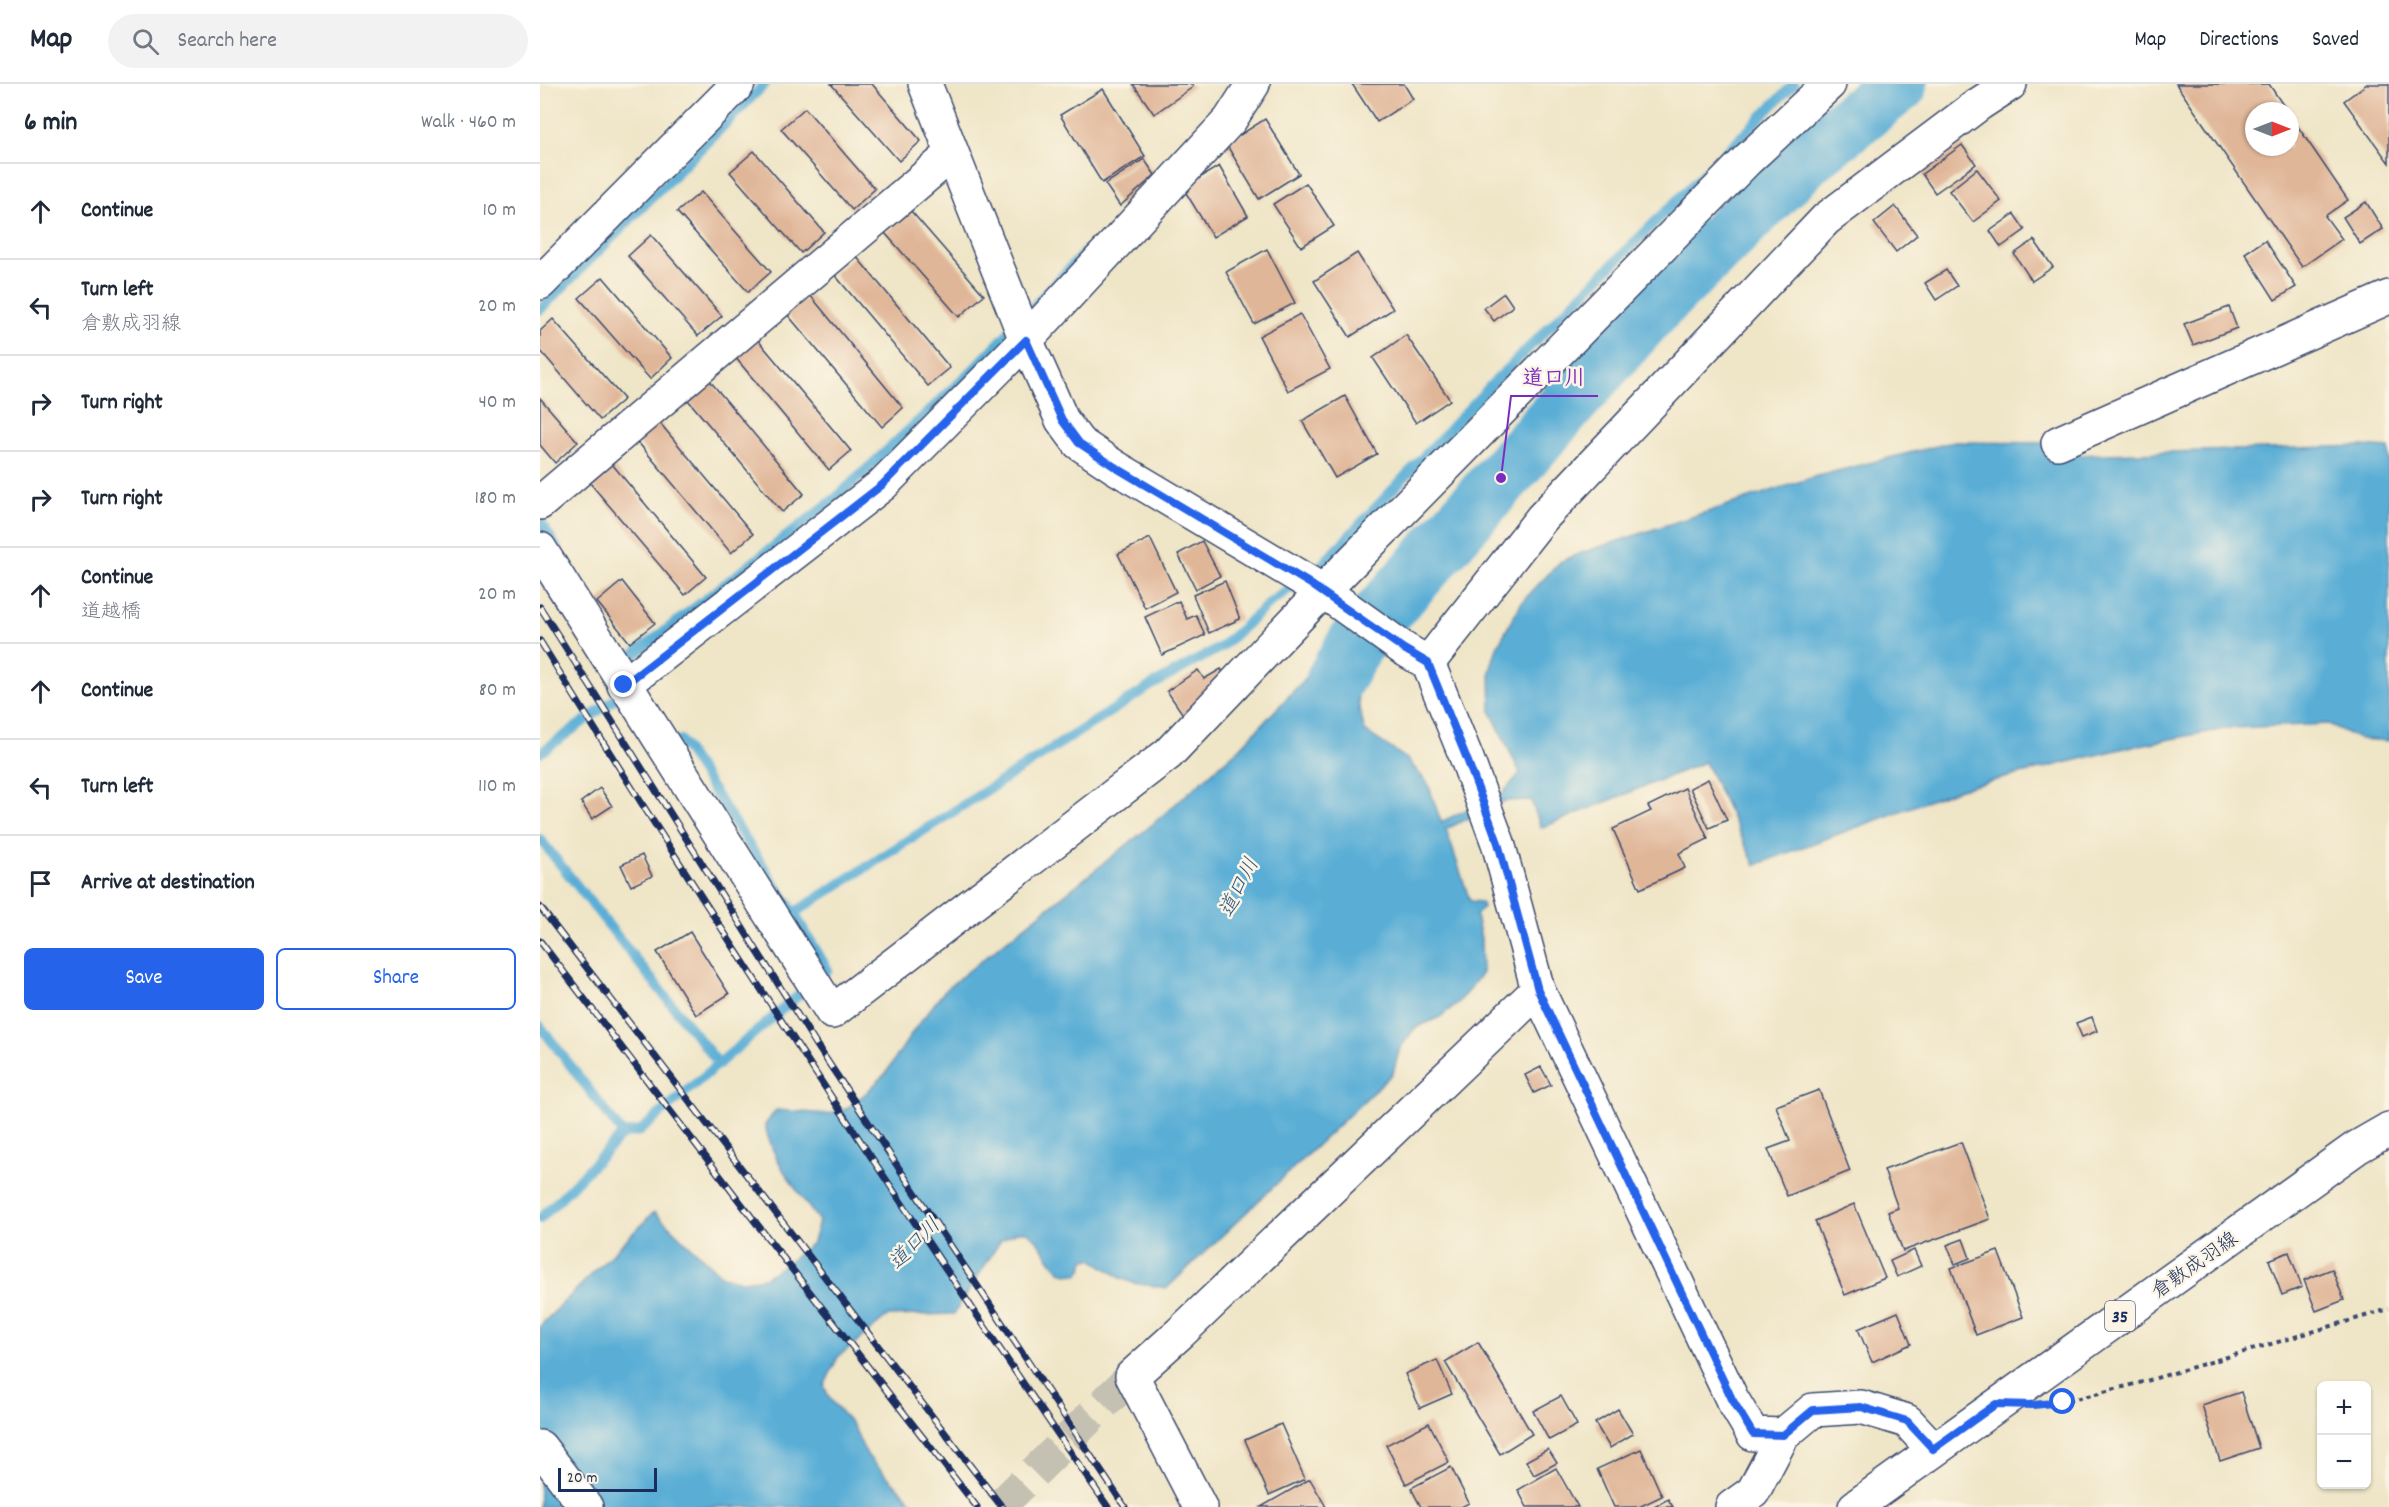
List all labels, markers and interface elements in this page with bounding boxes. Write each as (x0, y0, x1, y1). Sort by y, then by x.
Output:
search box (108, 14, 528, 68)
text: Map (30, 21, 72, 61)
icon: search (129, 25, 162, 58)
text: Search here (177, 26, 277, 57)
text: Map (2135, 26, 2166, 56)
text: Directions (2199, 26, 2279, 56)
text: Saved (2312, 26, 2359, 56)
north arrow (2245, 102, 2299, 156)
text: 6 min (24, 105, 77, 142)
text: Walk · 460 m (421, 109, 516, 137)
icon: ahead (24, 195, 57, 228)
text: Continue (81, 196, 153, 227)
text: 10 m (482, 197, 516, 225)
text: Turn left (81, 275, 153, 306)
icon: left (24, 291, 57, 324)
text: 20 m (478, 293, 516, 321)
text: 倉敷成羽線 (81, 311, 181, 339)
callout: 道口川 (1511, 357, 1598, 396)
text: 道口川 (1523, 365, 1586, 395)
icon: right (24, 387, 57, 420)
text: Turn right (81, 388, 163, 419)
text: 40 m (478, 389, 516, 417)
icon: right (24, 483, 57, 516)
text: Turn right (81, 484, 163, 515)
text: 180 m (474, 485, 516, 513)
text: Continue (81, 563, 153, 594)
icon: ahead (24, 579, 57, 612)
text: 20 m (478, 581, 516, 609)
text: 道越橋 (81, 599, 141, 627)
route end (610, 671, 636, 697)
icon: ahead (24, 675, 57, 708)
text: Continue (81, 676, 153, 707)
text: 80 m (479, 677, 516, 705)
icon: left (24, 771, 57, 804)
text: Turn left (81, 772, 153, 803)
text: 110 m (478, 773, 516, 801)
water label: 道口川 (1213, 853, 1268, 923)
icon: arrive (24, 867, 57, 900)
text: Arrive at destination (81, 868, 255, 899)
button: Save (24, 948, 264, 1010)
button: Share (276, 948, 516, 1010)
water label: 道口川 (883, 1212, 949, 1278)
street label: 倉敷成羽線 (2147, 1226, 2245, 1307)
road number: 35 (2105, 1301, 2135, 1331)
map controls (2317, 1381, 2371, 1489)
button: + (2317, 1381, 2371, 1435)
route start (2049, 1388, 2075, 1414)
button: − (2317, 1435, 2371, 1489)
scale bar (558, 1465, 657, 1492)
text: 20 m (567, 1467, 597, 1490)

